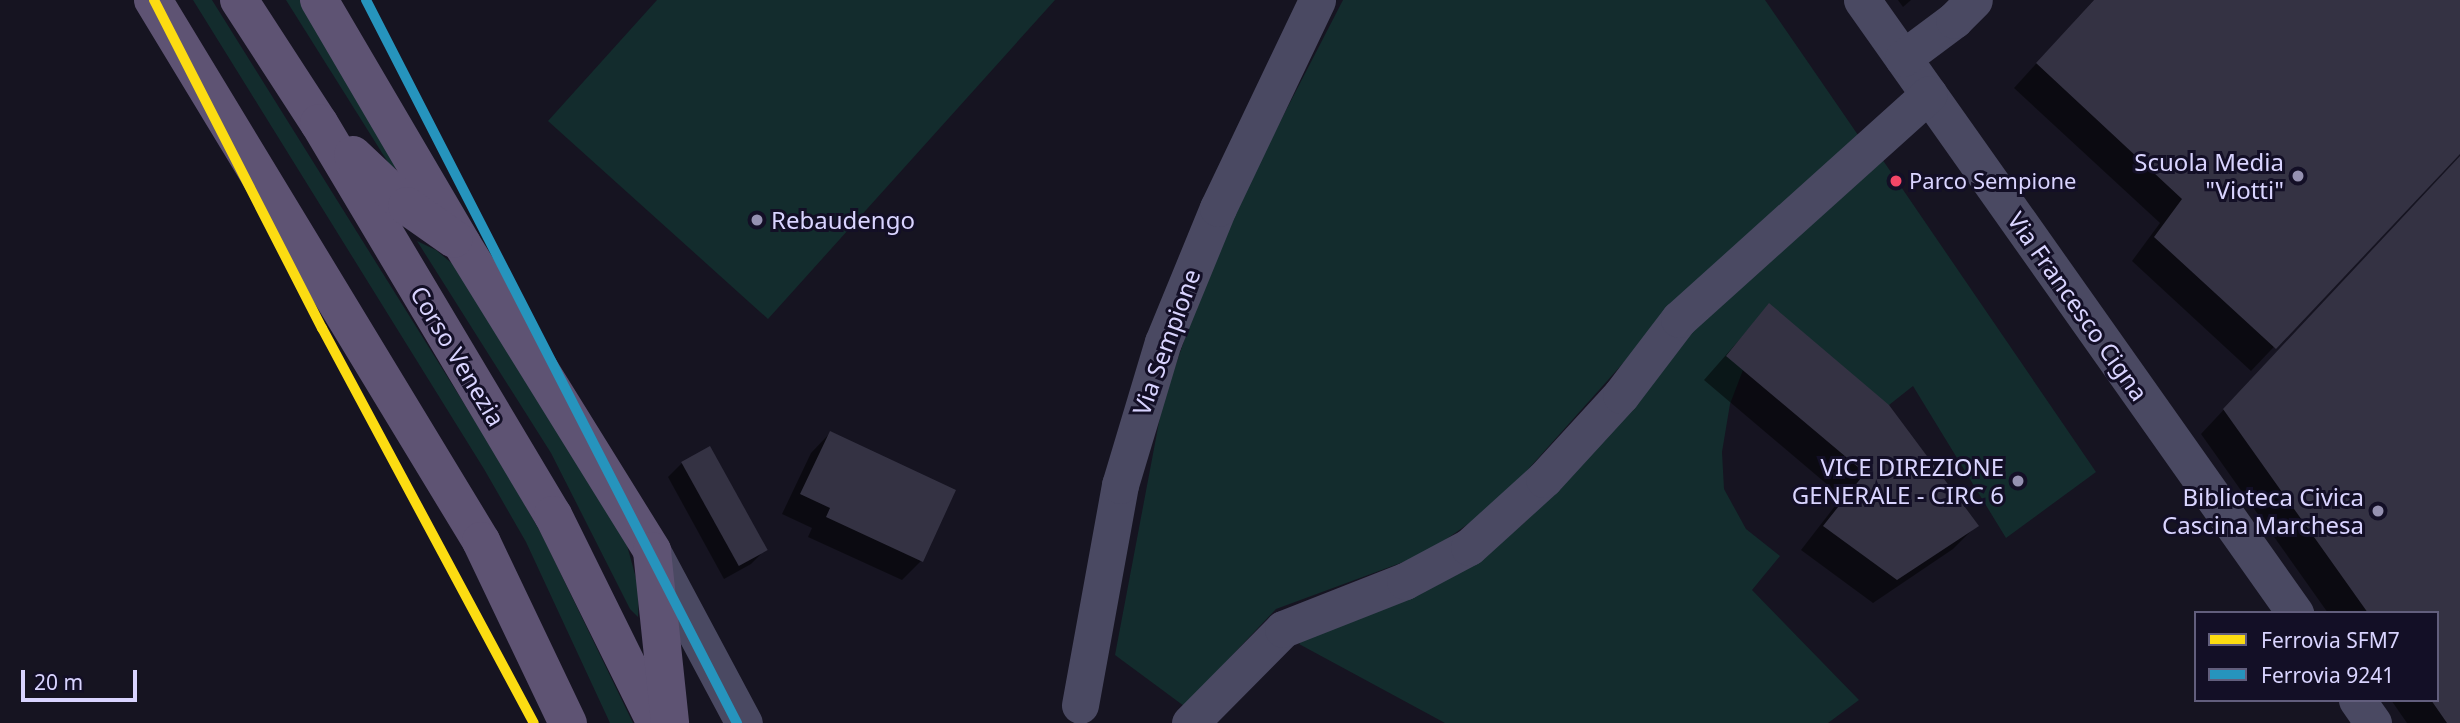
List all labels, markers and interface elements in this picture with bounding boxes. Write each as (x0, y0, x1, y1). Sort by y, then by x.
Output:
place label: Scuola Media "Viotti" (2134, 148, 2284, 204)
place label: Parco Sempione (1909, 168, 2076, 194)
marker: Scuola Media "Viotti" (2290, 168, 2306, 184)
marker: Parco Sempione (1889, 174, 1903, 188)
place label: Rebaudengo (771, 206, 915, 234)
street label: Via Francesco Cigna (2002, 206, 2154, 406)
marker: Rebaudengo (749, 212, 765, 228)
street label: Via Sempione (1126, 265, 1206, 419)
street label: Corso Venezia (405, 281, 511, 431)
place label: VICE DIREZIONE GENERALE - CIRC 6 (1792, 453, 2004, 509)
marker: VICE DIREZIONE GENERALE - CIRC 6 (2010, 473, 2026, 489)
place label: Biblioteca Civica Cascina Marchesa (2162, 483, 2364, 539)
marker: Biblioteca Civica Cascina Marchesa (2370, 503, 2386, 519)
legend (2194, 611, 2439, 702)
text: Ferrovia SFM7 (2261, 626, 2400, 654)
scale bar (24, 656, 140, 700)
text: Ferrovia 9241 (2261, 661, 2394, 689)
text: 20 m (34, 668, 83, 696)

